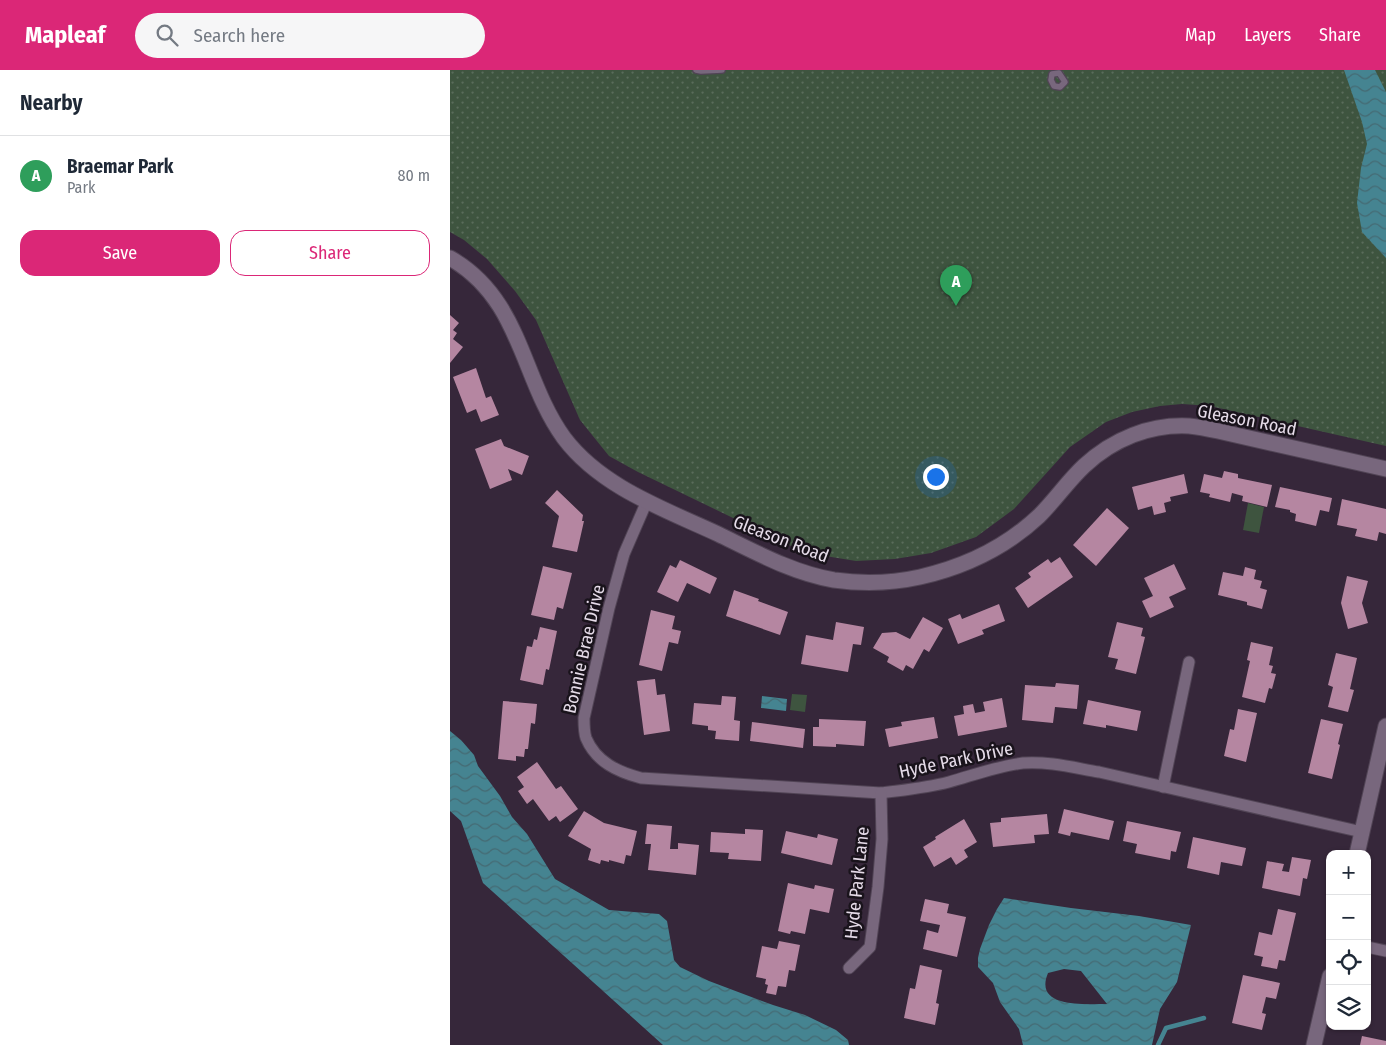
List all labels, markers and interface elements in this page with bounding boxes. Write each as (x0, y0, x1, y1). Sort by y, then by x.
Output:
search box (135, 13, 485, 58)
text: Mapleaf (25, 21, 105, 49)
icon: search (153, 21, 181, 49)
text: Search here (193, 24, 285, 47)
text: Map (1185, 24, 1216, 46)
text: Layers (1244, 24, 1291, 46)
text: Share (1319, 24, 1361, 46)
text: Nearby (20, 90, 82, 116)
text: Braemar Park (67, 155, 173, 178)
text: A (32, 166, 40, 185)
text: 80 m (398, 166, 430, 185)
text: Park (67, 178, 95, 197)
button: Save (20, 230, 220, 276)
button: Share (230, 230, 430, 276)
pin: A (940, 265, 972, 306)
street label: Gleason Road (1196, 400, 1298, 440)
your location (923, 464, 949, 490)
street label: Gleason Road (730, 511, 832, 567)
street label: Bonnie Brae Drive (558, 582, 610, 716)
street label: Hyde Park Drive (897, 737, 1015, 783)
street label: Hyde Park Lane (840, 826, 874, 940)
map controls (1326, 850, 1371, 1030)
button: + (1326, 850, 1371, 895)
button: − (1326, 895, 1371, 940)
button: locate (1326, 940, 1371, 985)
button: layers (1326, 985, 1371, 1030)

